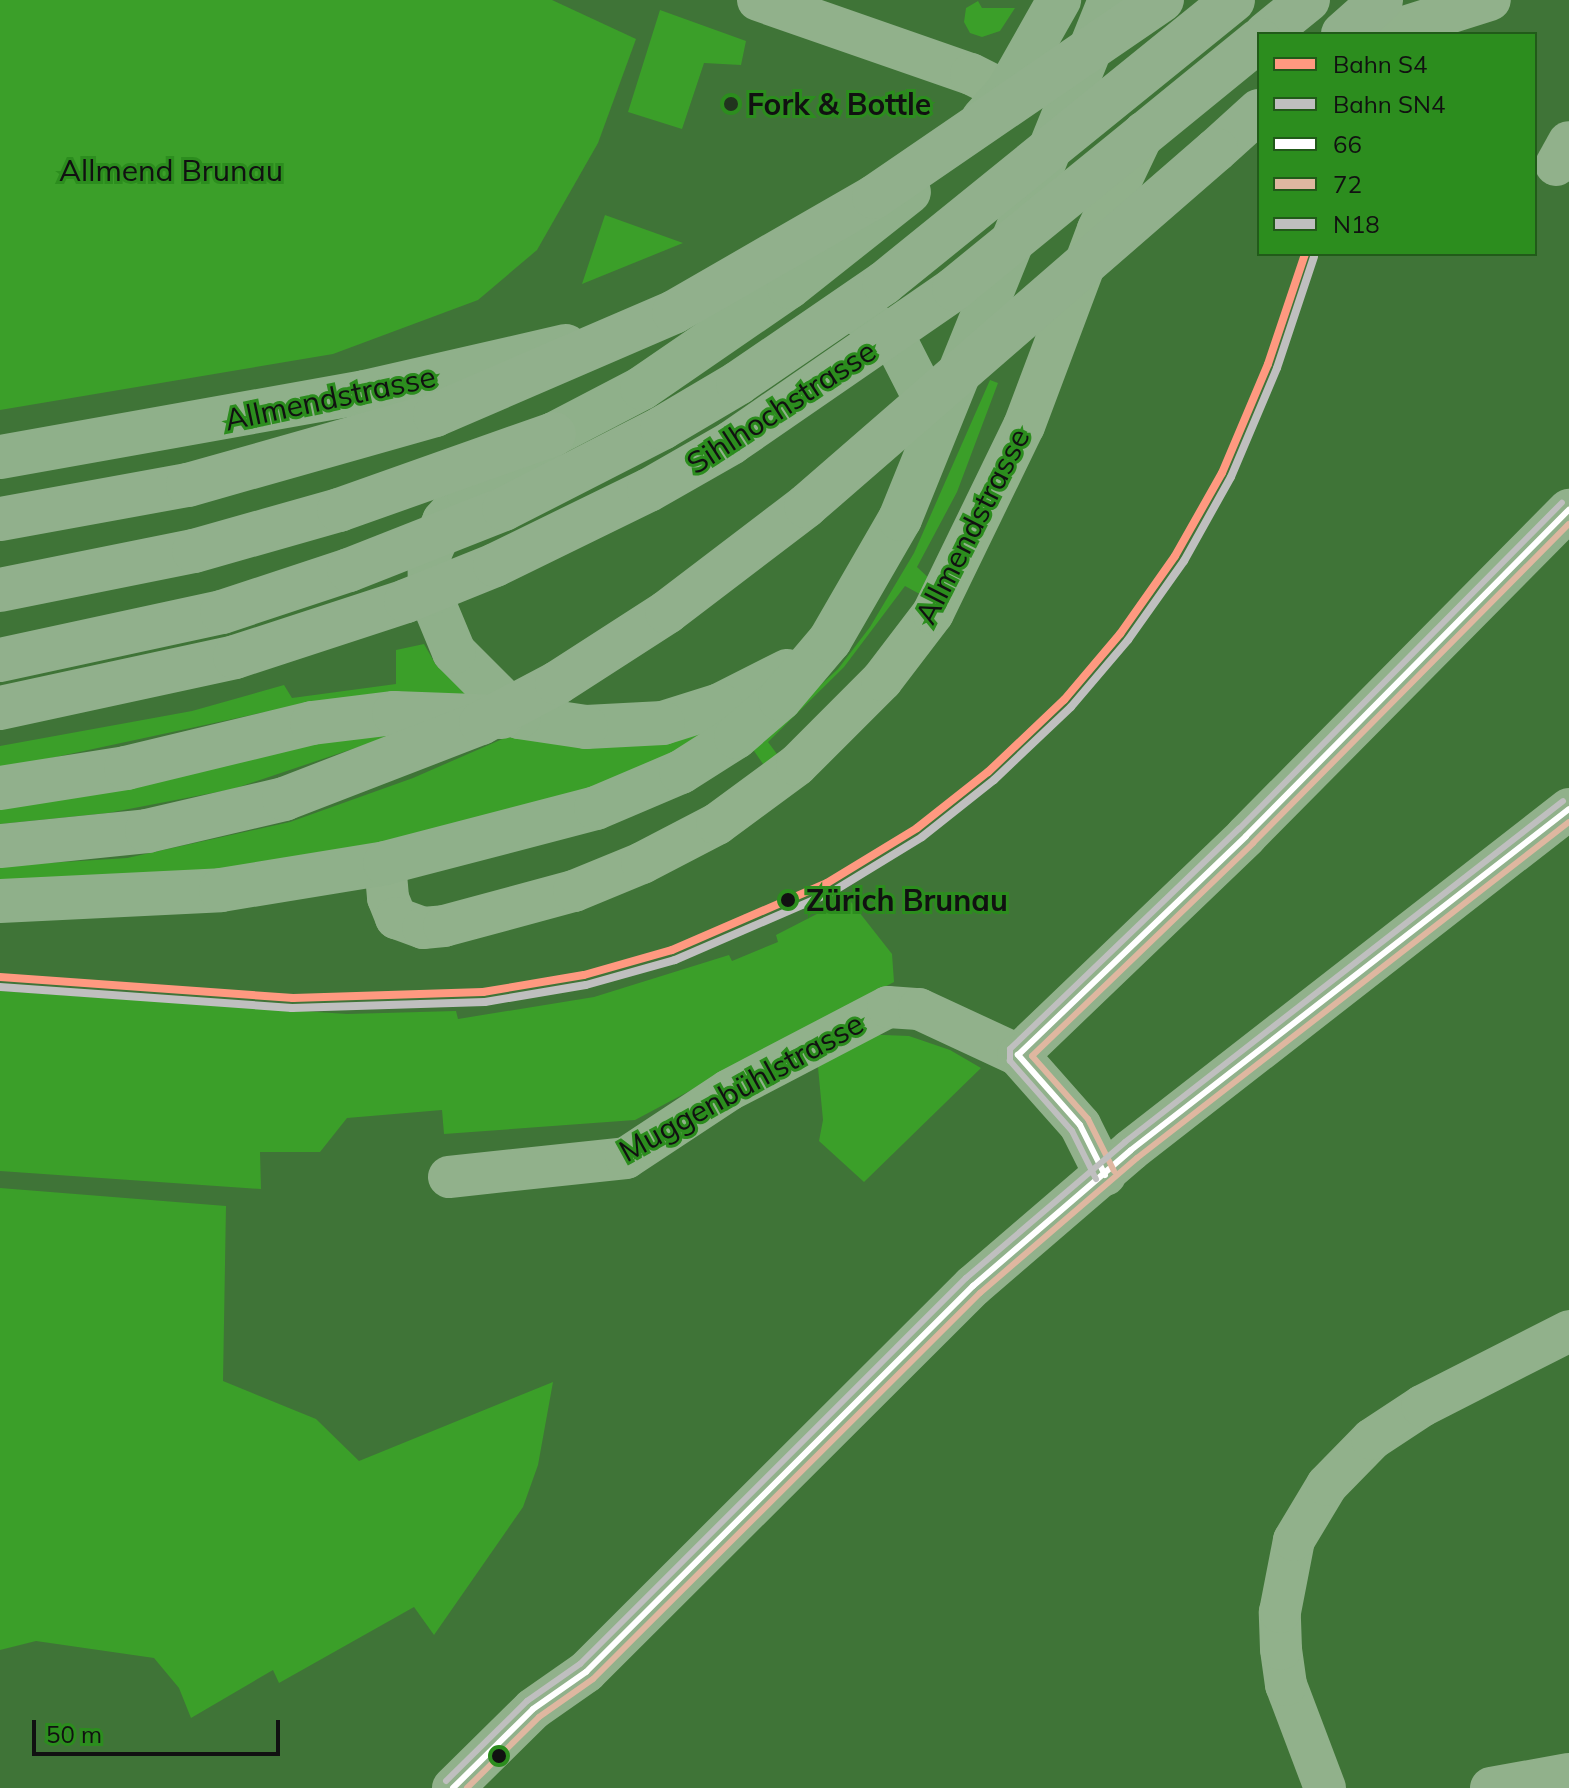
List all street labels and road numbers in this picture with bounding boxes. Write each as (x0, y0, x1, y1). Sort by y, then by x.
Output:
street label: Sihlhochstrasse (680, 333, 882, 481)
street label: Allmendstrasse (221, 358, 439, 438)
street label: Allmendstrasse (907, 422, 1037, 630)
street label: Muggenbühlstrasse (613, 1005, 869, 1169)

